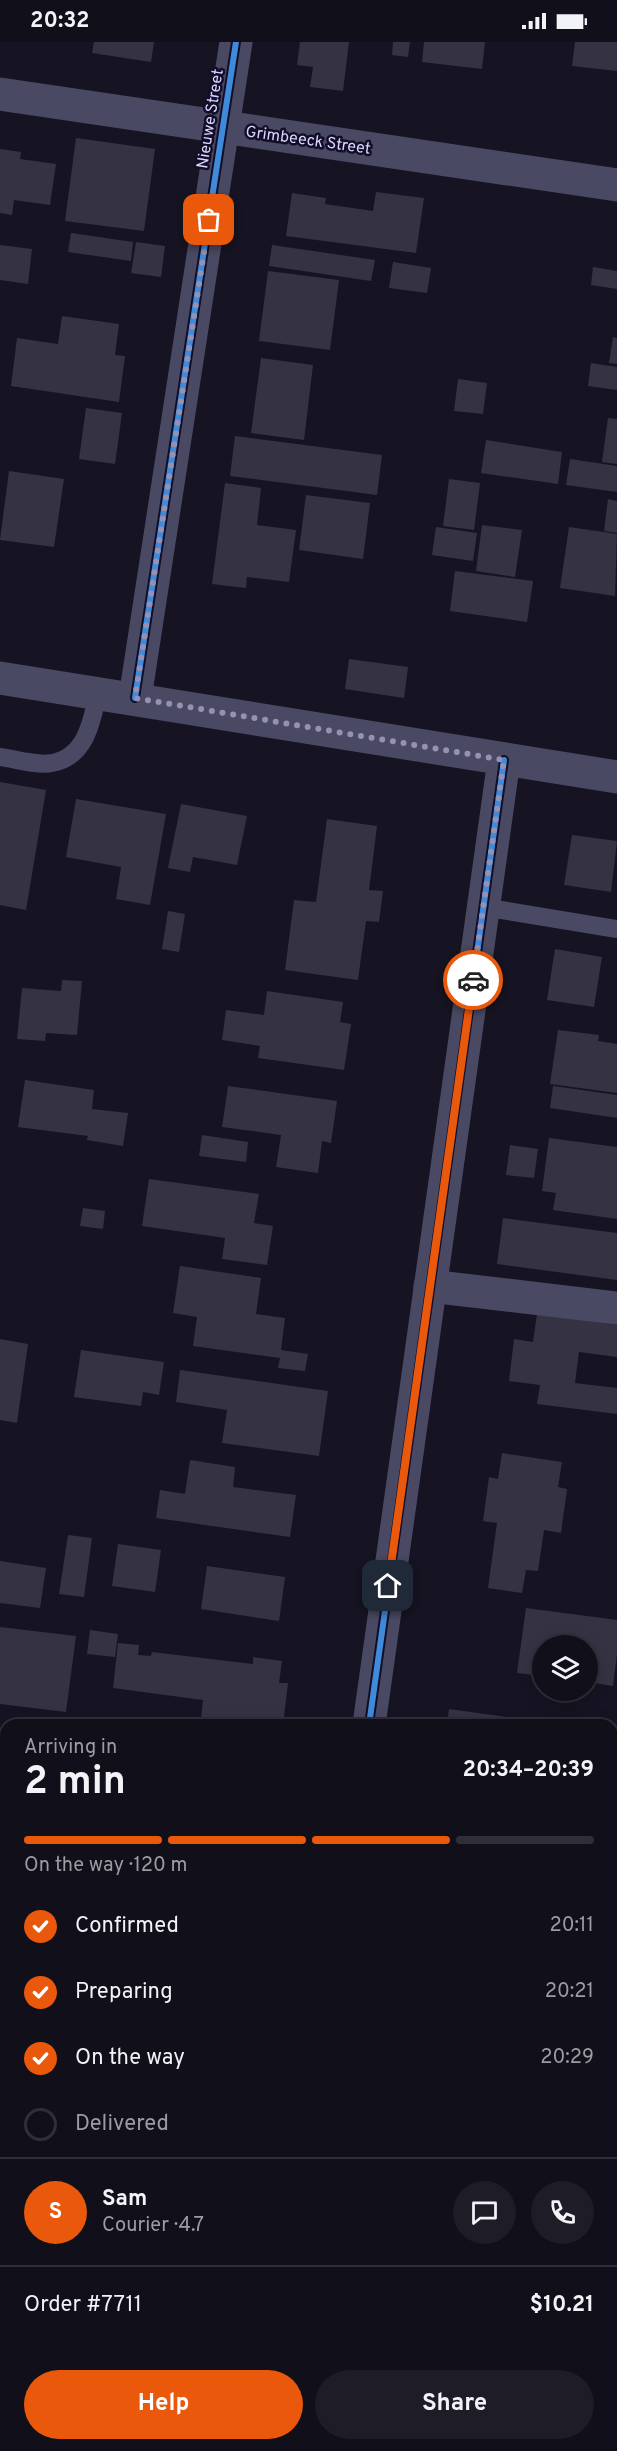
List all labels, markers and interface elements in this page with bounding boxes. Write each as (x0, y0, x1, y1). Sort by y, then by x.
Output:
text: 20:32 (30, 8, 89, 35)
street label: Nieuwe Street (193, 68, 229, 170)
street label: Grimbeeck Street (244, 122, 372, 160)
pin (183, 194, 234, 245)
icon: bag (192, 203, 225, 236)
courier (443, 950, 503, 1010)
icon: car (457, 964, 490, 997)
pin (362, 1560, 413, 1611)
icon: home (371, 1569, 404, 1602)
map controls (532, 1635, 598, 1701)
button: layers (532, 1635, 598, 1701)
text: Arriving in (24, 1735, 117, 1761)
text: 20:34–20:39 (462, 1757, 594, 1784)
text: 2 min (24, 1759, 126, 1808)
text: On the way · 120 m (24, 1853, 188, 1879)
icon: check (24, 1910, 57, 1943)
text: Confirmed (75, 1913, 179, 1940)
text: 20:11 (550, 1913, 594, 1939)
icon: check (24, 1976, 57, 2009)
text: Preparing (75, 1979, 173, 2006)
text: 20:21 (545, 1979, 594, 2005)
icon: check (24, 2042, 57, 2075)
text: On the way (75, 2045, 185, 2072)
text: 20:29 (540, 2045, 594, 2071)
text: Delivered (75, 2111, 169, 2138)
button: chat (453, 2181, 516, 2244)
button: phone (531, 2181, 594, 2244)
text: Sam (102, 2186, 147, 2213)
text: S (49, 2199, 62, 2226)
text: Courier · 4.7 (102, 2213, 204, 2239)
text: Order #7711 (24, 2292, 142, 2319)
text: $10.21 (530, 2292, 594, 2319)
button: Help (24, 2370, 303, 2439)
button: Share (315, 2370, 594, 2439)

